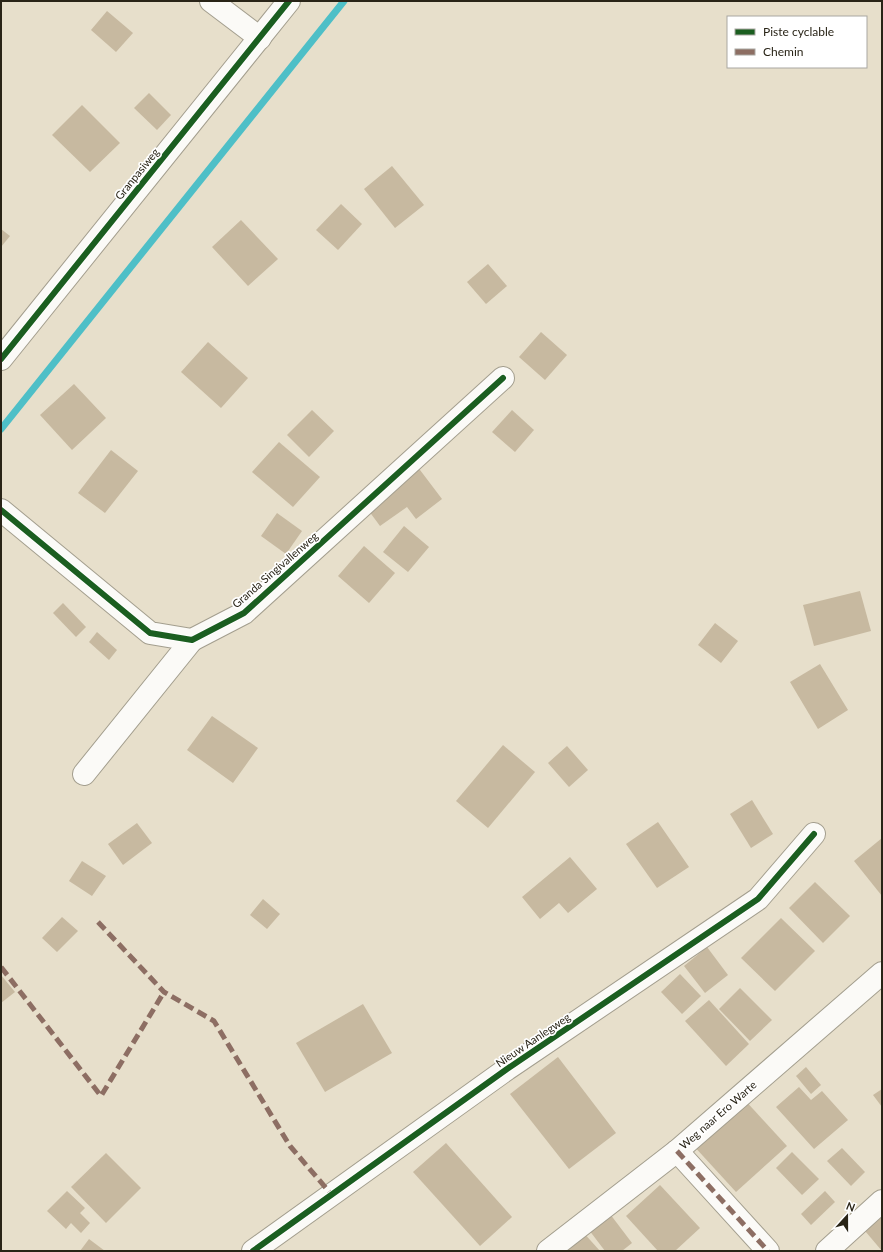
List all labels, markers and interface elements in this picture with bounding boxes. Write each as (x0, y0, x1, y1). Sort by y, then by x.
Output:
legend (727, 16, 867, 68)
text: Piste cyclable (763, 24, 834, 39)
text: Chemin (763, 44, 804, 59)
street label: Granpasiweg (112, 145, 162, 202)
street label: Granda Singivallenweg (229, 529, 320, 610)
street label: Nieuw Aanlegweg (493, 1010, 573, 1069)
street label: Weg naar Ero Warte (677, 1078, 759, 1152)
north arrow (827, 1196, 867, 1236)
text: N (844, 1199, 857, 1214)

